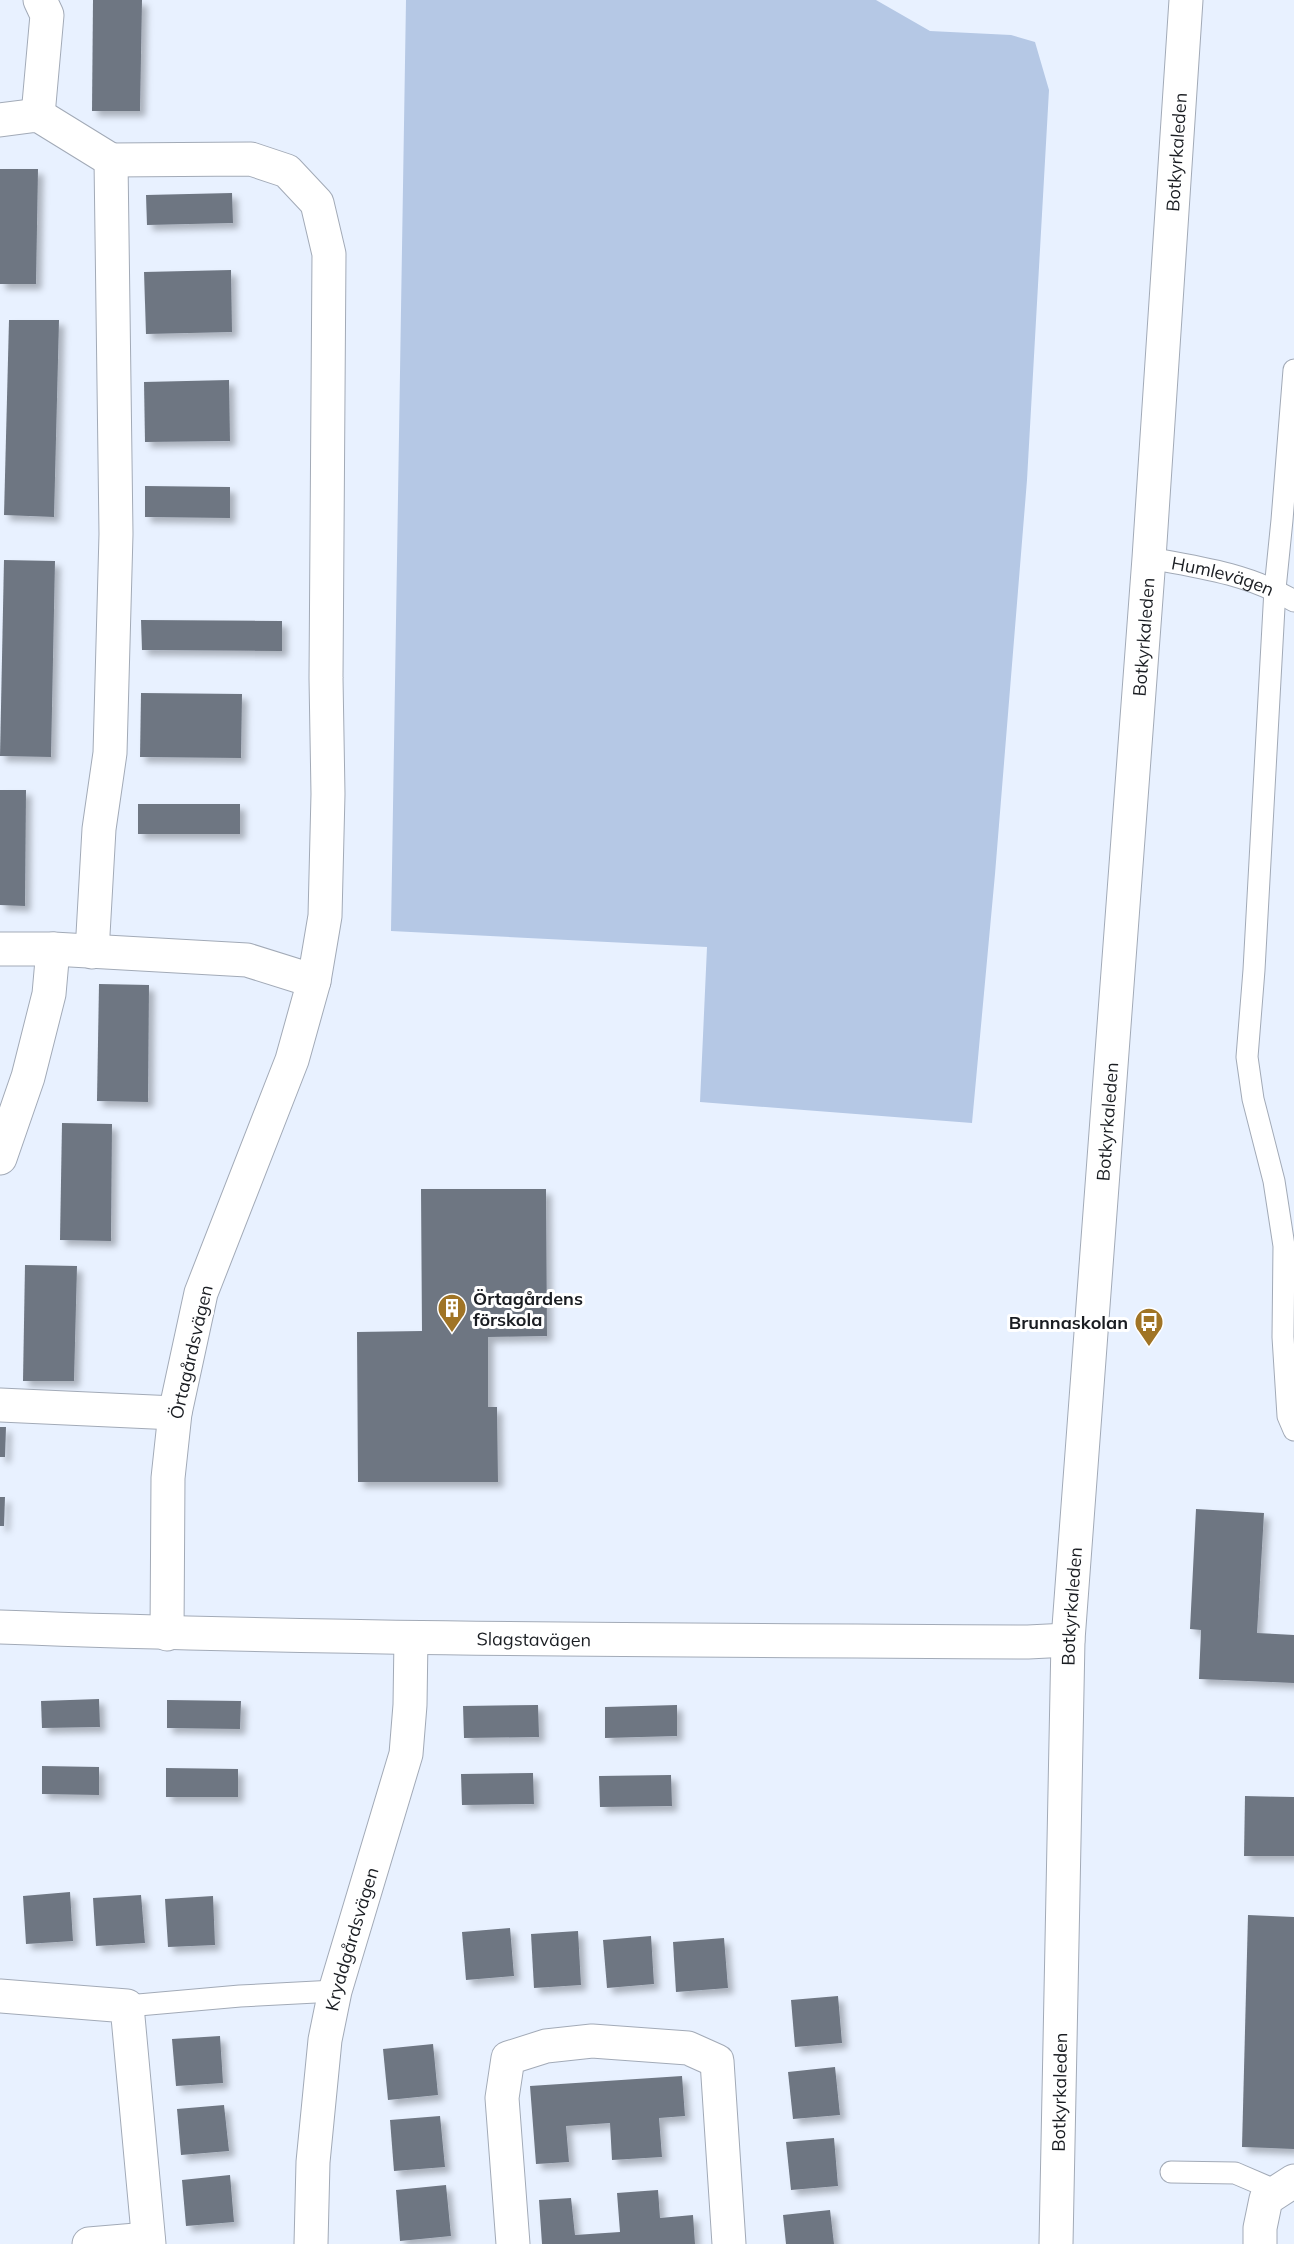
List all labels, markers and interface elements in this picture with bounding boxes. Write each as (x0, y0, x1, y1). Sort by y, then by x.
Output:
street label: Botkyrkaleden (1161, 92, 1191, 212)
street label: Humlevägen (1170, 551, 1278, 601)
street label: Botkyrkaleden (1127, 577, 1159, 697)
street label: Botkyrkaleden (1091, 1061, 1123, 1182)
street label: Örtagårdsvägen (164, 1283, 218, 1421)
place label: Örtagårdens förskola (473, 1287, 583, 1331)
building icon: Örtagårdens förskola (436, 1292, 468, 1334)
bus stop icon: Brunnaskolan (1133, 1306, 1165, 1348)
place label: Brunnaskolan (1009, 1311, 1128, 1334)
street label: Botkyrkaleden (1056, 1546, 1086, 1666)
street label: Slagstavägen (476, 1627, 591, 1651)
street label: Kryddgårdsvägen (320, 1864, 383, 2013)
street label: Botkyrkaleden (1046, 2032, 1072, 2152)

